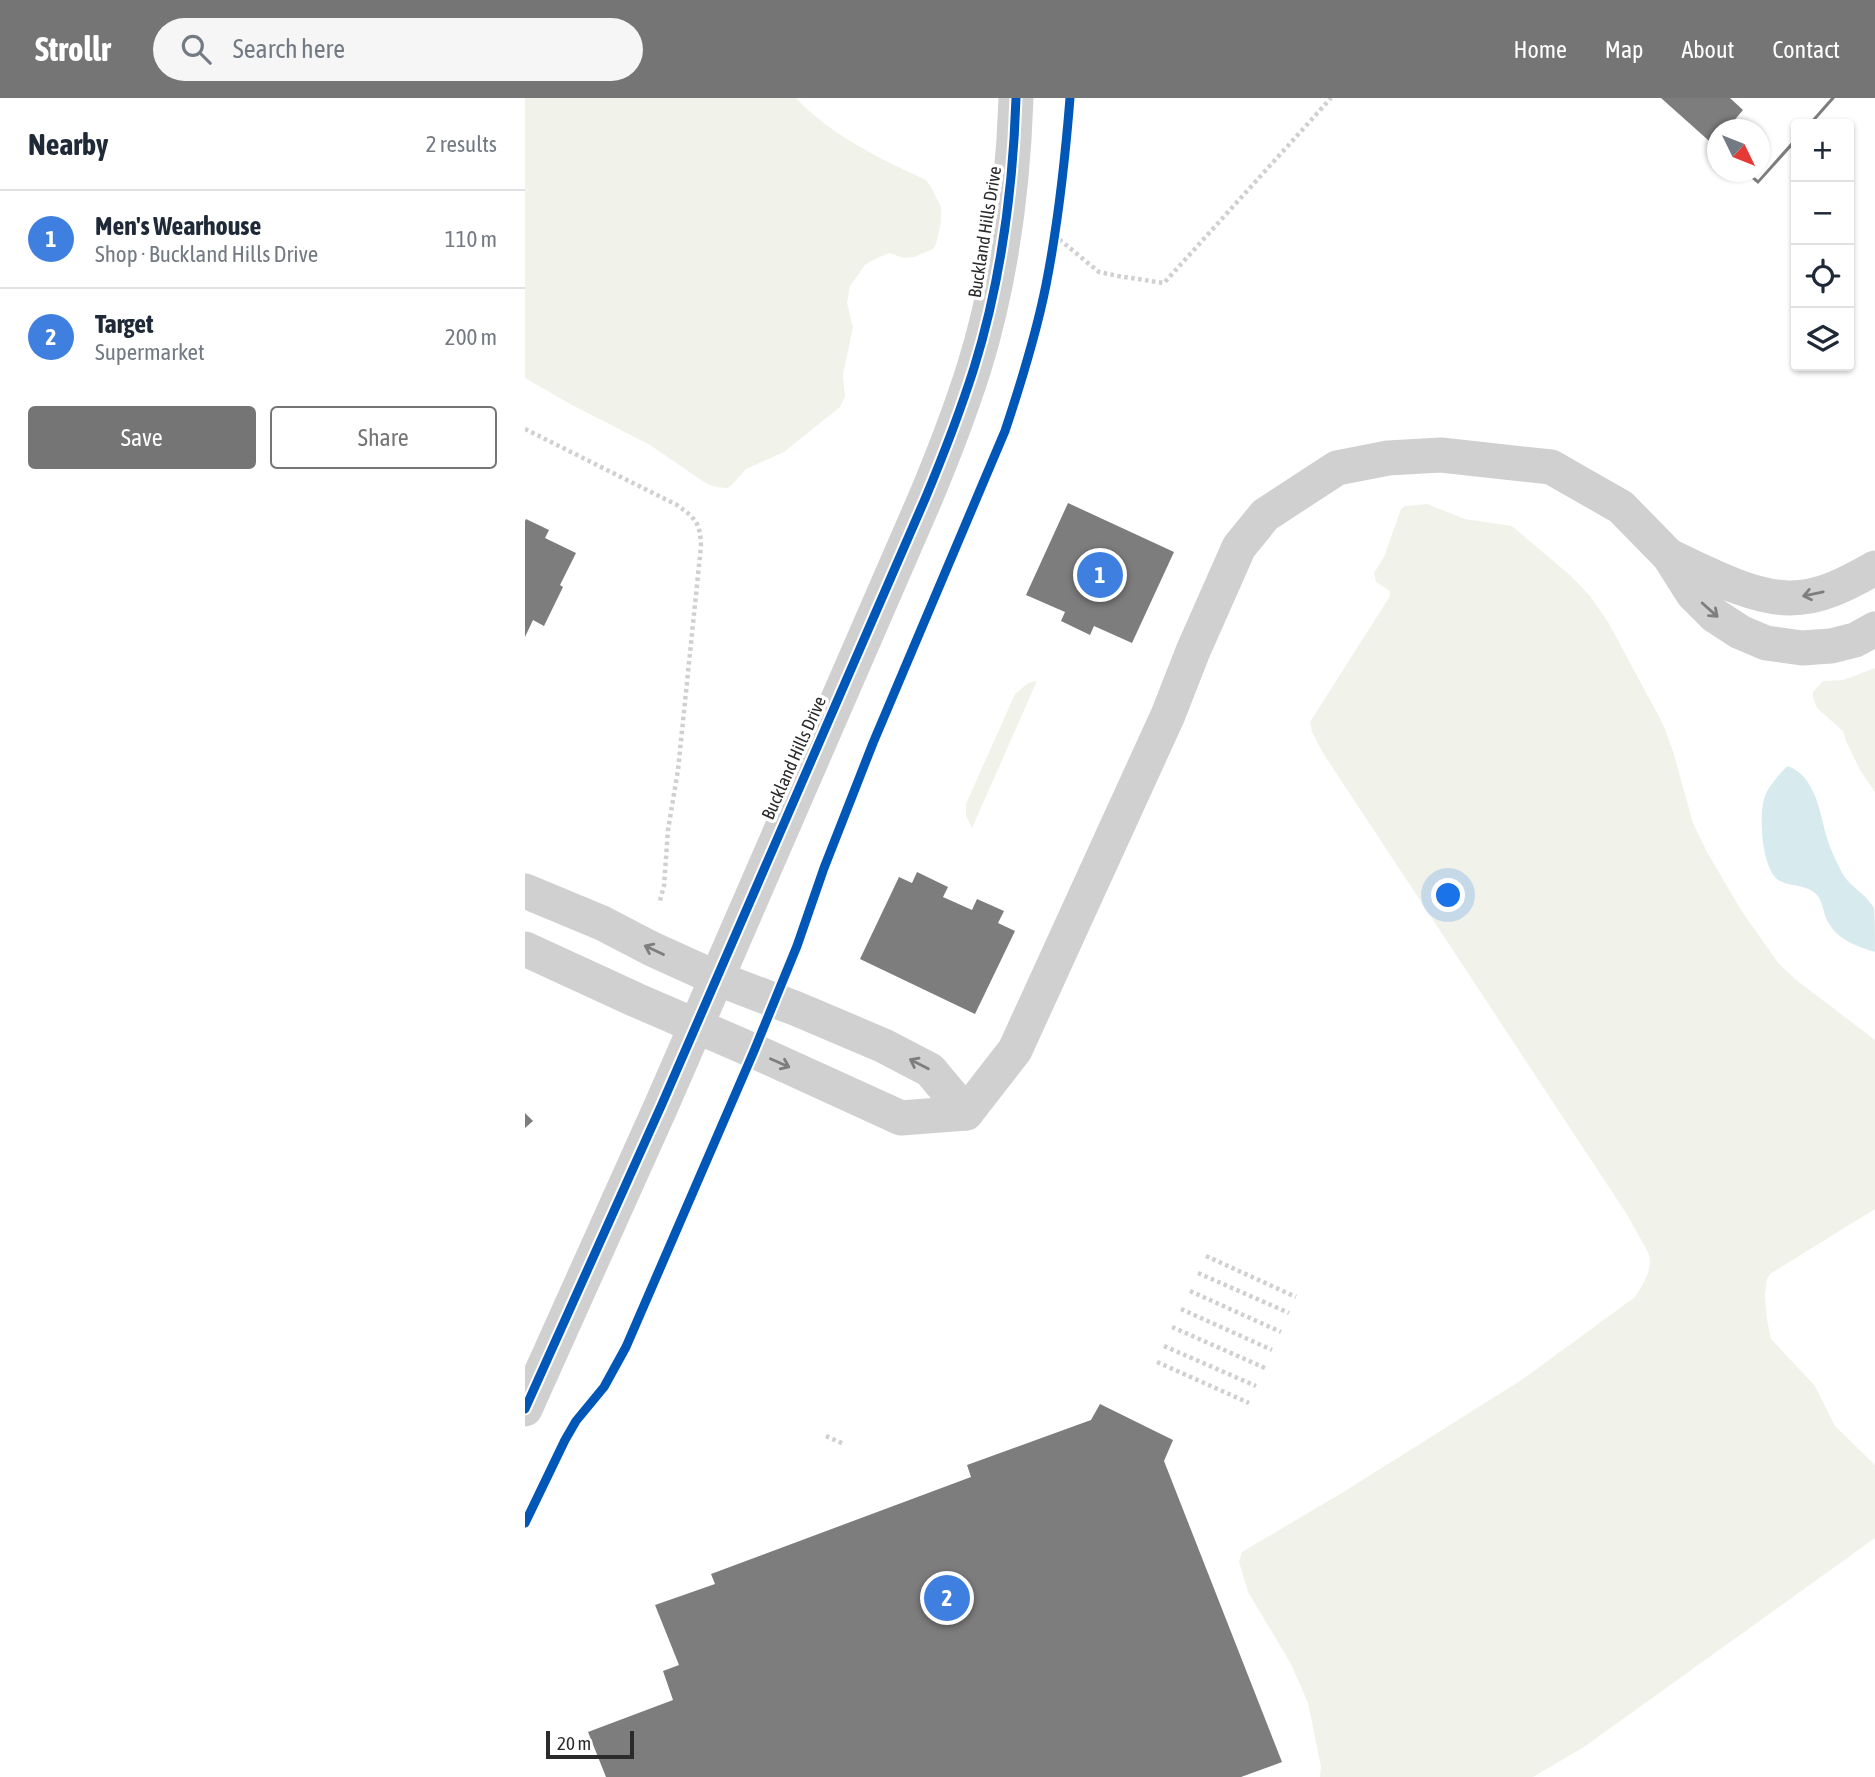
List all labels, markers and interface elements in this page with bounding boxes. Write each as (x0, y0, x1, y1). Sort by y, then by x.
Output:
search box (153, 18, 643, 81)
text: Strollr (35, 30, 111, 68)
icon: search (177, 30, 215, 68)
text: Search here (233, 34, 345, 64)
text: Home (1513, 36, 1567, 63)
text: Map (1605, 36, 1643, 63)
text: About (1681, 36, 1734, 63)
text: Contact (1772, 36, 1840, 63)
north arrow (1707, 119, 1770, 182)
map controls (1791, 119, 1854, 371)
button: + (1791, 119, 1854, 182)
text: Nearby (28, 127, 108, 161)
text: 2 results (426, 131, 497, 157)
street label: Buckland Hills Drive (964, 165, 1005, 299)
button: − (1791, 182, 1854, 245)
text: Men's Wearhouse (95, 211, 261, 241)
text: 1 (46, 226, 56, 252)
text: 110 m (445, 226, 497, 252)
text: Shop · Buckland Hills Drive (95, 241, 318, 267)
button: locate (1791, 245, 1854, 308)
button: layers (1791, 308, 1854, 371)
text: Target (95, 309, 154, 339)
text: 2 (46, 324, 56, 350)
text: 200 m (445, 324, 497, 350)
text: Supermarket (95, 339, 205, 365)
button: Save (28, 406, 256, 469)
button: Share (270, 406, 497, 469)
pin: 1 (1077, 549, 1123, 601)
one-way arrow (1802, 588, 1825, 601)
one-way arrow (1701, 602, 1719, 618)
street label: Buckland Hills Drive (757, 693, 830, 823)
your location (1431, 878, 1465, 912)
one-way arrow (644, 943, 665, 956)
one-way arrow (769, 1057, 791, 1070)
one-way arrow (909, 1057, 930, 1071)
pin: 2 (924, 1572, 970, 1624)
scale bar (546, 1728, 633, 1760)
text: 20 m (557, 1732, 591, 1754)

